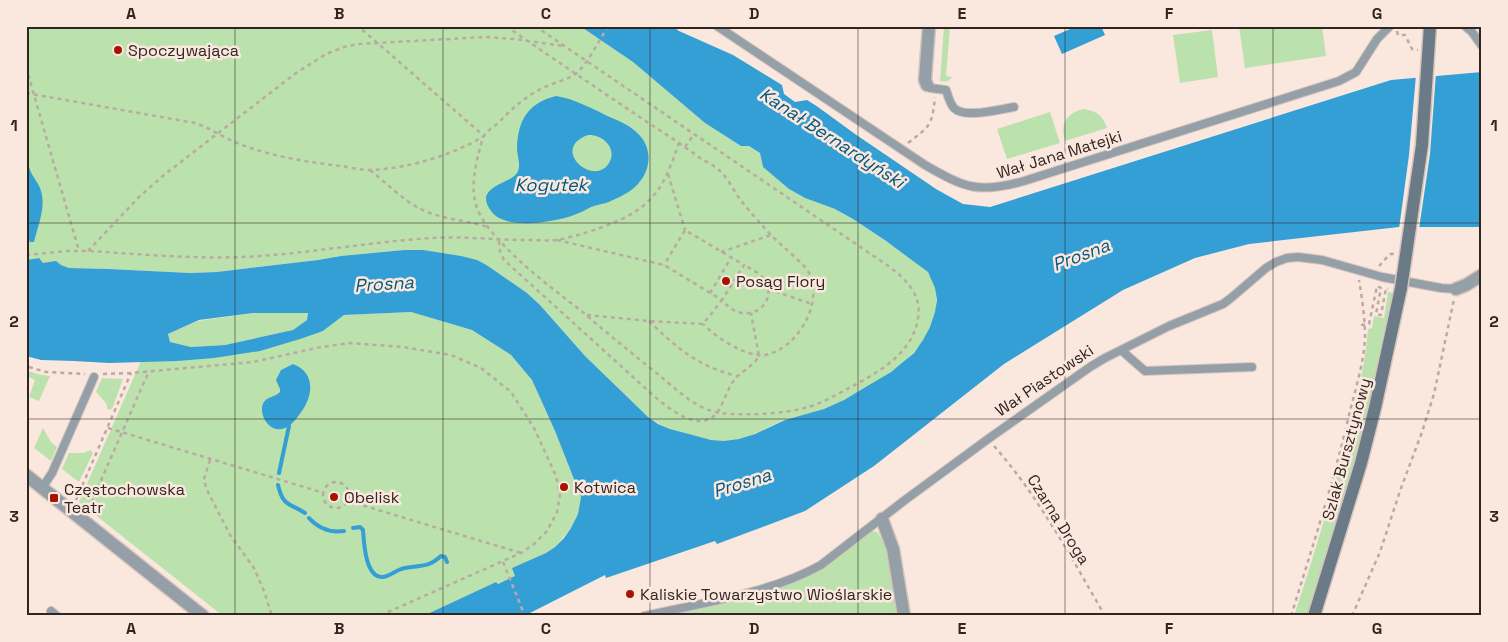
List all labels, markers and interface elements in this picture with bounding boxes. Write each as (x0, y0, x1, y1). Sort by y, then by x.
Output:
text: A (126, 3, 136, 24)
text: B (334, 3, 344, 24)
text: C (541, 3, 551, 24)
text: D (749, 3, 759, 24)
text: E (958, 3, 967, 24)
text: F (1165, 3, 1174, 24)
text: G (1372, 3, 1382, 24)
place label: Spoczywająca (128, 40, 239, 61)
marker: Spoczywająca (112, 44, 124, 56)
water label: Kanał Bernardyński (755, 82, 911, 194)
text: 1 (10, 115, 18, 136)
text: 1 (1490, 115, 1498, 136)
street label: Wał Jana Matejki (994, 125, 1124, 184)
water label: Kogutek (515, 173, 590, 196)
water label: Prosna (1049, 233, 1113, 276)
water label: Prosna (354, 270, 415, 297)
place label: Posąg Flory (736, 271, 825, 292)
marker: Posąg Flory (720, 275, 732, 287)
text: 2 (9, 311, 19, 332)
text: 2 (1489, 311, 1499, 332)
street label: Wał Piastowski (991, 340, 1098, 421)
street label: Szlak Bursztynowy (1317, 376, 1376, 523)
water label: Prosna (710, 463, 774, 502)
street label: Czarna Droga (1022, 470, 1095, 568)
place label: Kotwica (574, 477, 636, 498)
place label: Częstochowska Teatr (64, 479, 185, 518)
marker: Kotwica (558, 481, 570, 493)
place label: Obelisk (344, 487, 400, 508)
marker: Obelisk (328, 491, 340, 503)
marker: Częstochowska Teatr (48, 492, 60, 504)
text: 3 (9, 506, 19, 527)
text: 3 (1489, 506, 1499, 527)
place label: Kaliskie Towarzystwo Wioślarskie (640, 584, 892, 605)
marker: Kaliskie Towarzystwo Wioślarskie (624, 588, 636, 600)
text: A (126, 618, 136, 639)
text: B (334, 618, 344, 639)
text: C (541, 618, 551, 639)
text: D (749, 618, 759, 639)
text: E (958, 618, 967, 639)
text: F (1165, 618, 1174, 639)
text: G (1372, 618, 1382, 639)

